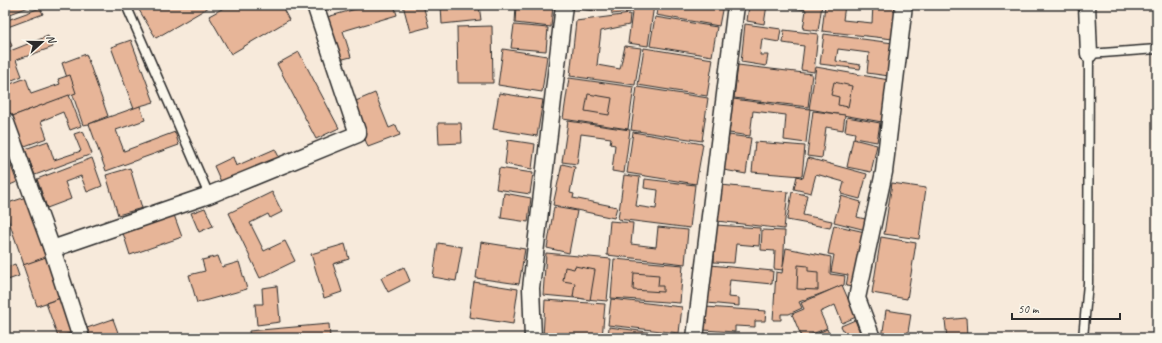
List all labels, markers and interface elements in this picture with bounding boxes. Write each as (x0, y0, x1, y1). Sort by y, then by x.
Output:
north arrow (22, 22, 62, 62)
text: N (44, 33, 60, 46)
scale bar (1012, 295, 1120, 321)
text: 50 m (1018, 301, 1040, 317)

